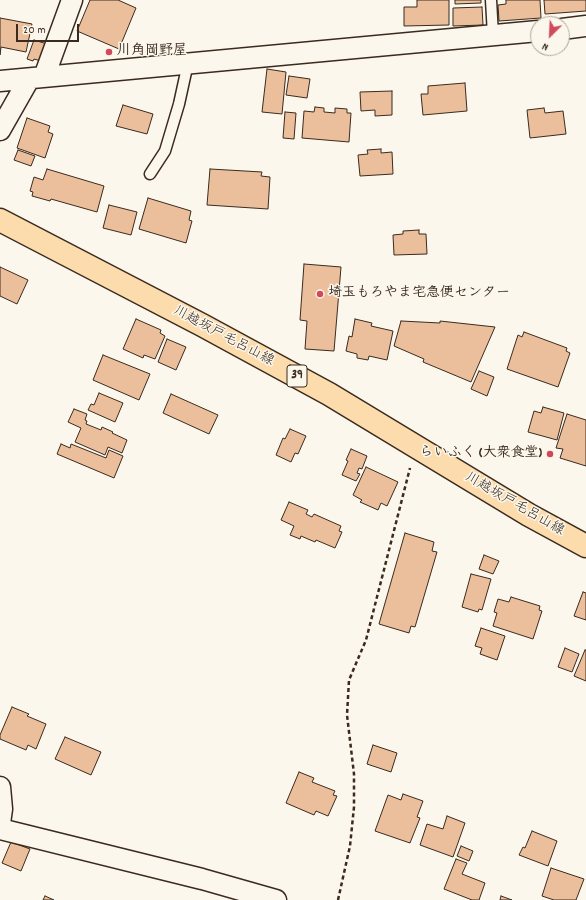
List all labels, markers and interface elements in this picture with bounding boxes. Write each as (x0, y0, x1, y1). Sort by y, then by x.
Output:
scale bar (18, 16, 81, 42)
north arrow (530, 16, 570, 56)
text: 20 m (23, 22, 46, 39)
text: N (540, 38, 551, 54)
place label: 川角岡野屋 (117, 44, 187, 60)
marker: 川角岡野屋 (104, 47, 114, 57)
place label: 埼玉もろやま宅急便センター (328, 286, 510, 302)
marker: 埼玉もろやま宅急便センター (315, 289, 325, 299)
street label: 川越坂戸毛呂山線 (170, 303, 276, 371)
road number: 39 (287, 365, 307, 387)
place label: らいふく (大衆食堂) (420, 446, 542, 462)
marker: らいふく (大衆食堂) (545, 449, 555, 459)
street label: 川越坂戸毛呂山線 (461, 470, 567, 540)

